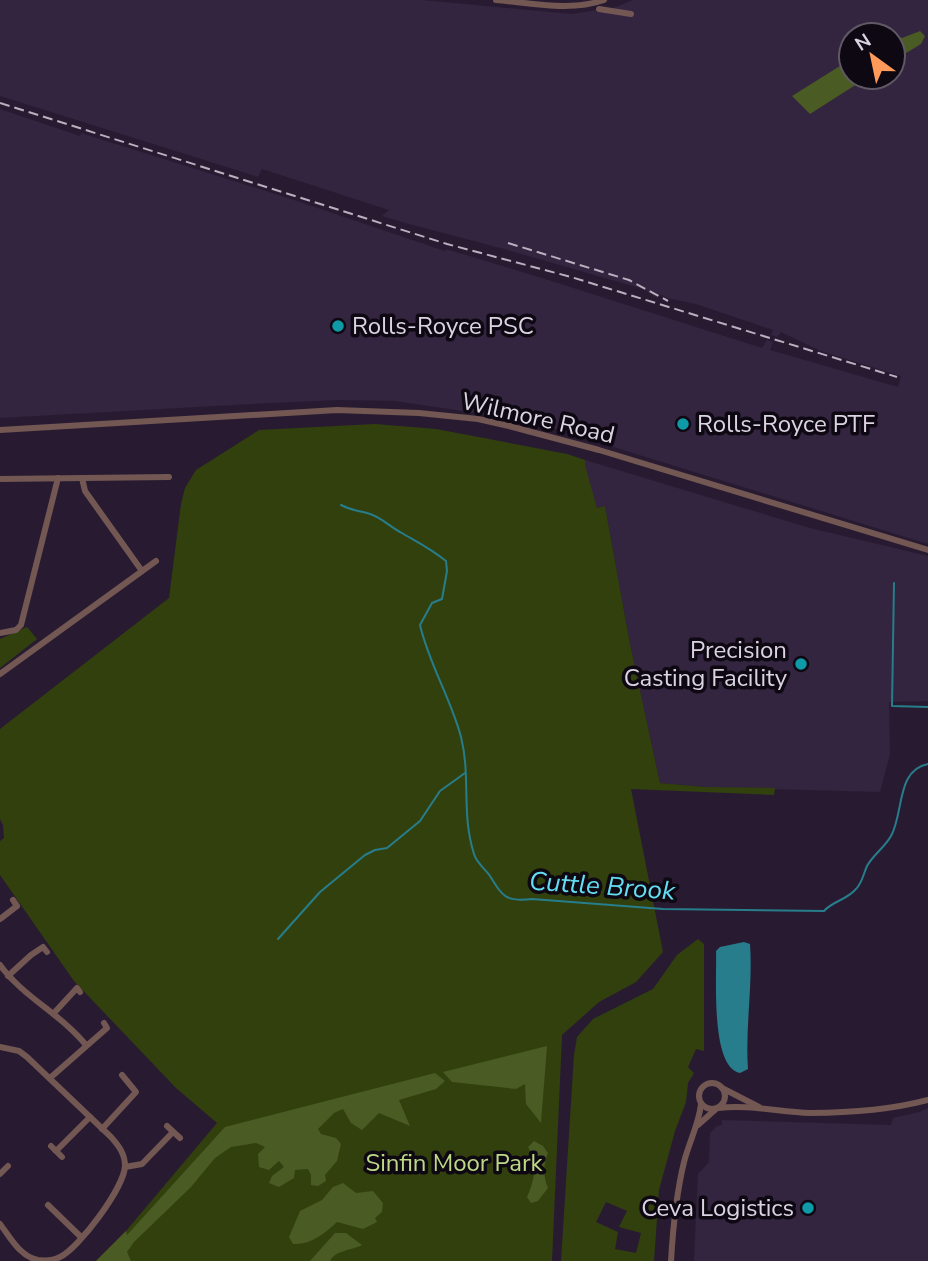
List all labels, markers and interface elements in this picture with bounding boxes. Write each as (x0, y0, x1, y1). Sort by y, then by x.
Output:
north arrow (837, 21, 907, 91)
text: N (850, 28, 876, 57)
place label: Rolls-Royce PSC (352, 310, 534, 342)
marker: Rolls-Royce PSC (330, 318, 346, 334)
street label: Wilmore Road (458, 385, 618, 451)
place label: Rolls-Royce PTF (697, 408, 875, 440)
marker: Rolls-Royce PTF (675, 416, 691, 432)
place label: Precision Casting Facility (624, 634, 788, 694)
marker: Precision Casting Facility (793, 656, 809, 672)
water label: Cuttle Brook (528, 863, 677, 909)
park label: Sinfin Moor Park (365, 1147, 544, 1179)
place label: Ceva Logistics (641, 1192, 794, 1224)
marker: Ceva Logistics (800, 1200, 816, 1216)

